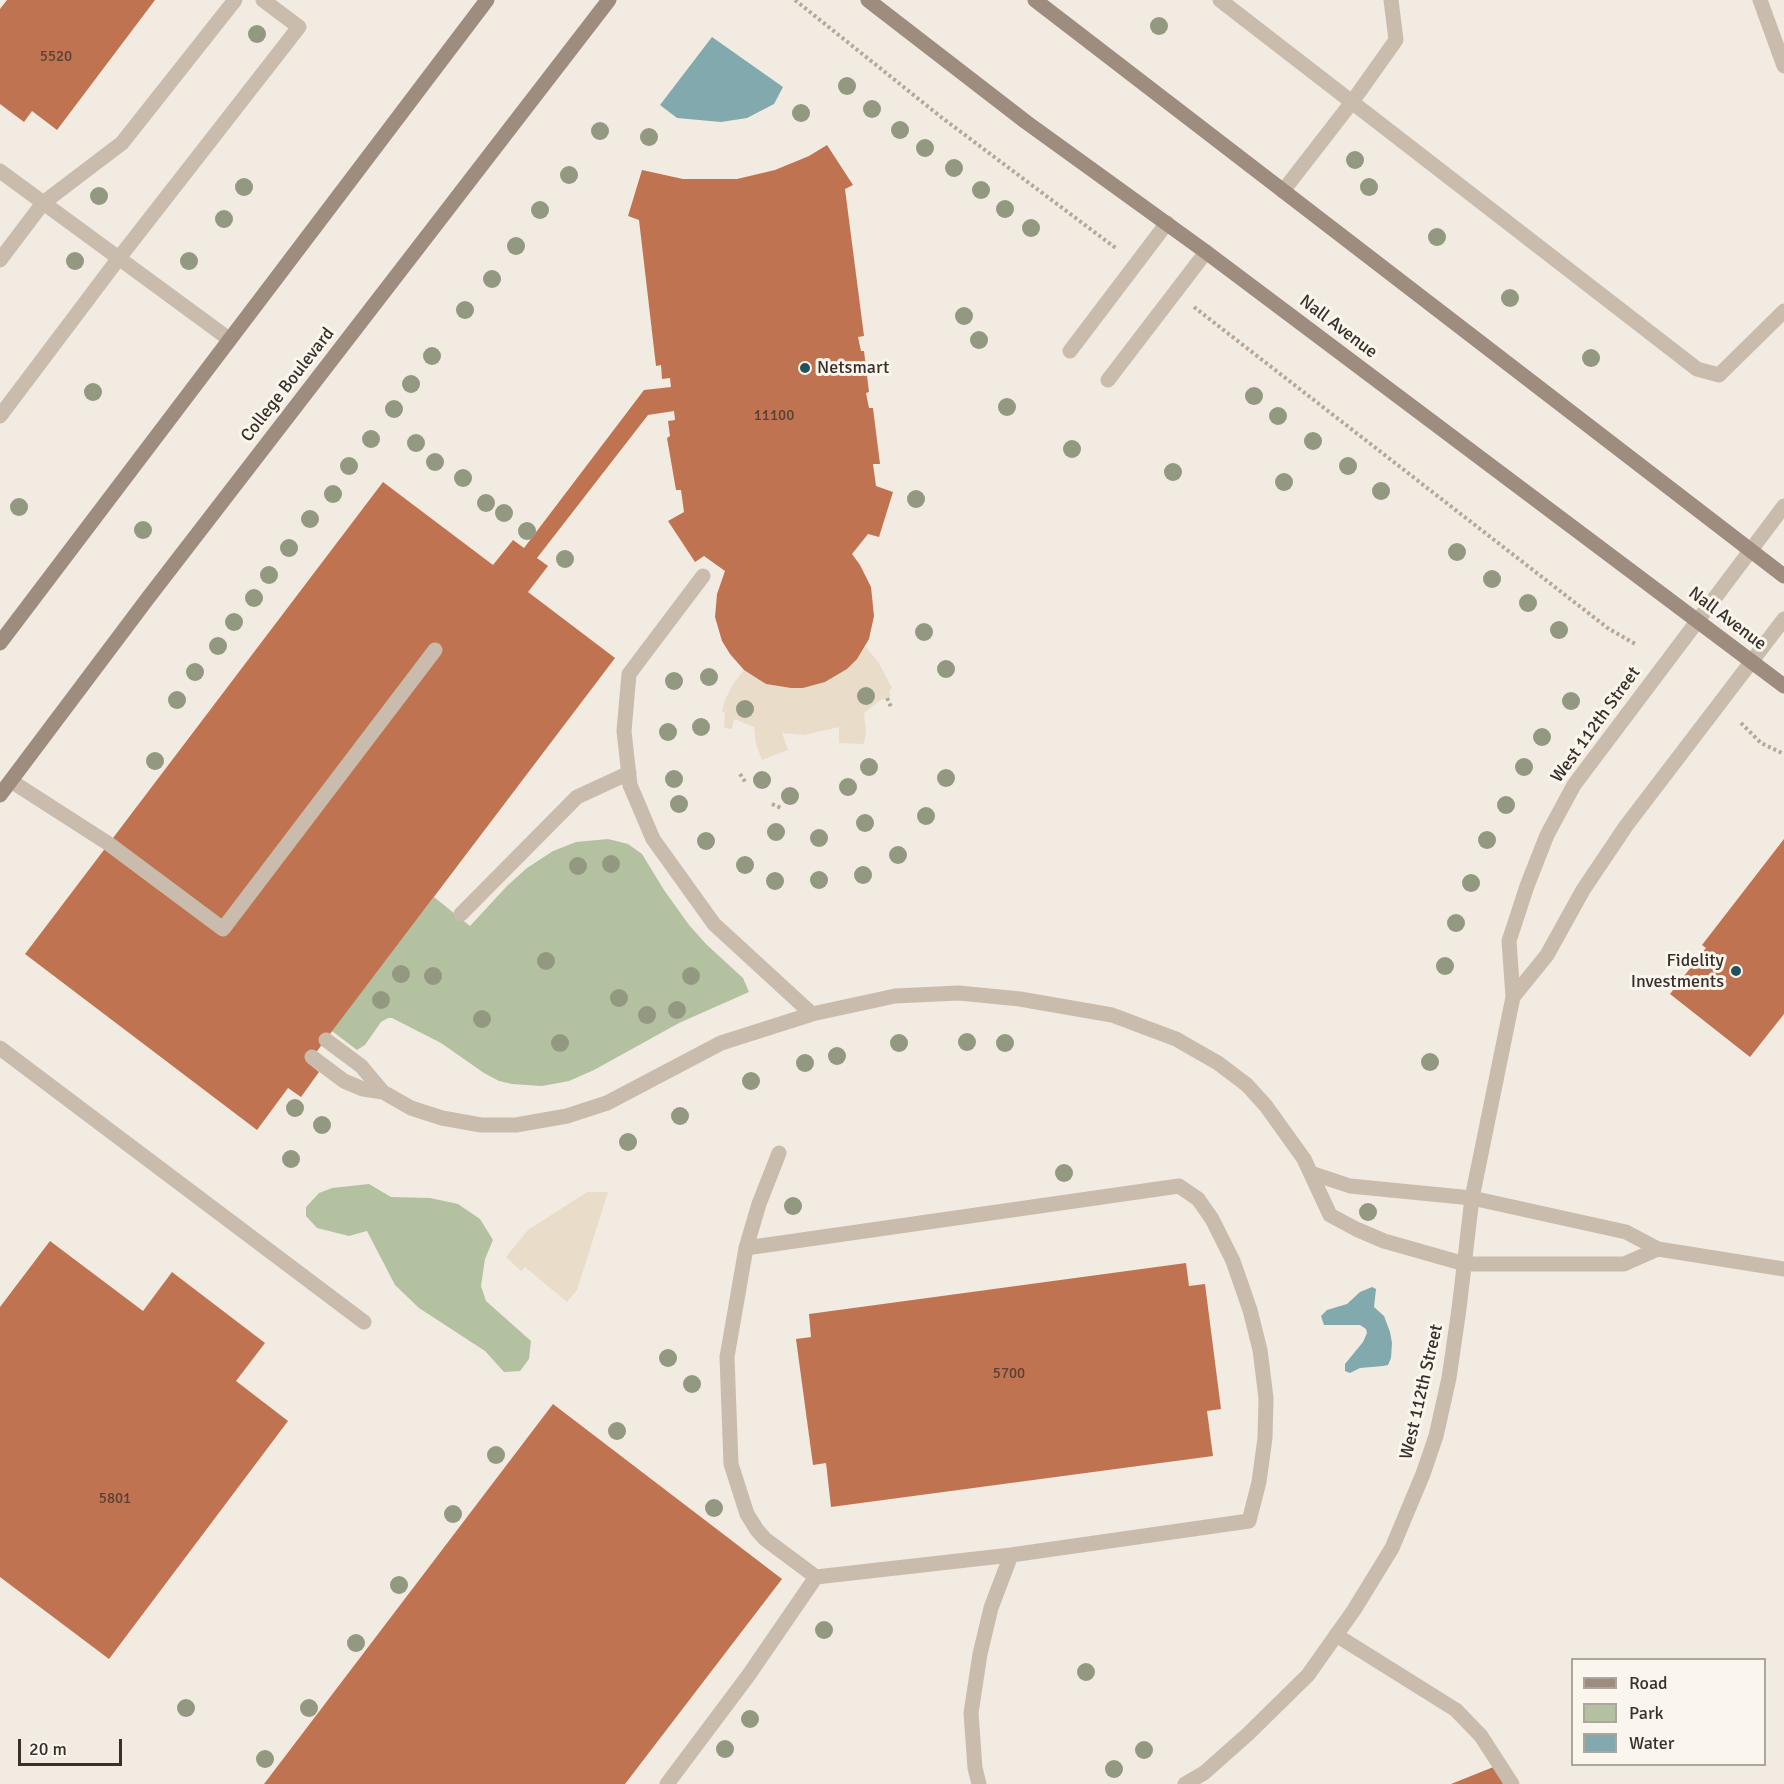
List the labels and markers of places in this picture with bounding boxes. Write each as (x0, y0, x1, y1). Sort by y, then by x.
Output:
place label: Netsmart (817, 357, 889, 379)
marker: Netsmart (798, 361, 812, 375)
place label: Fidelity Investments (1631, 950, 1724, 992)
marker: Fidelity Investments (1729, 964, 1743, 978)

